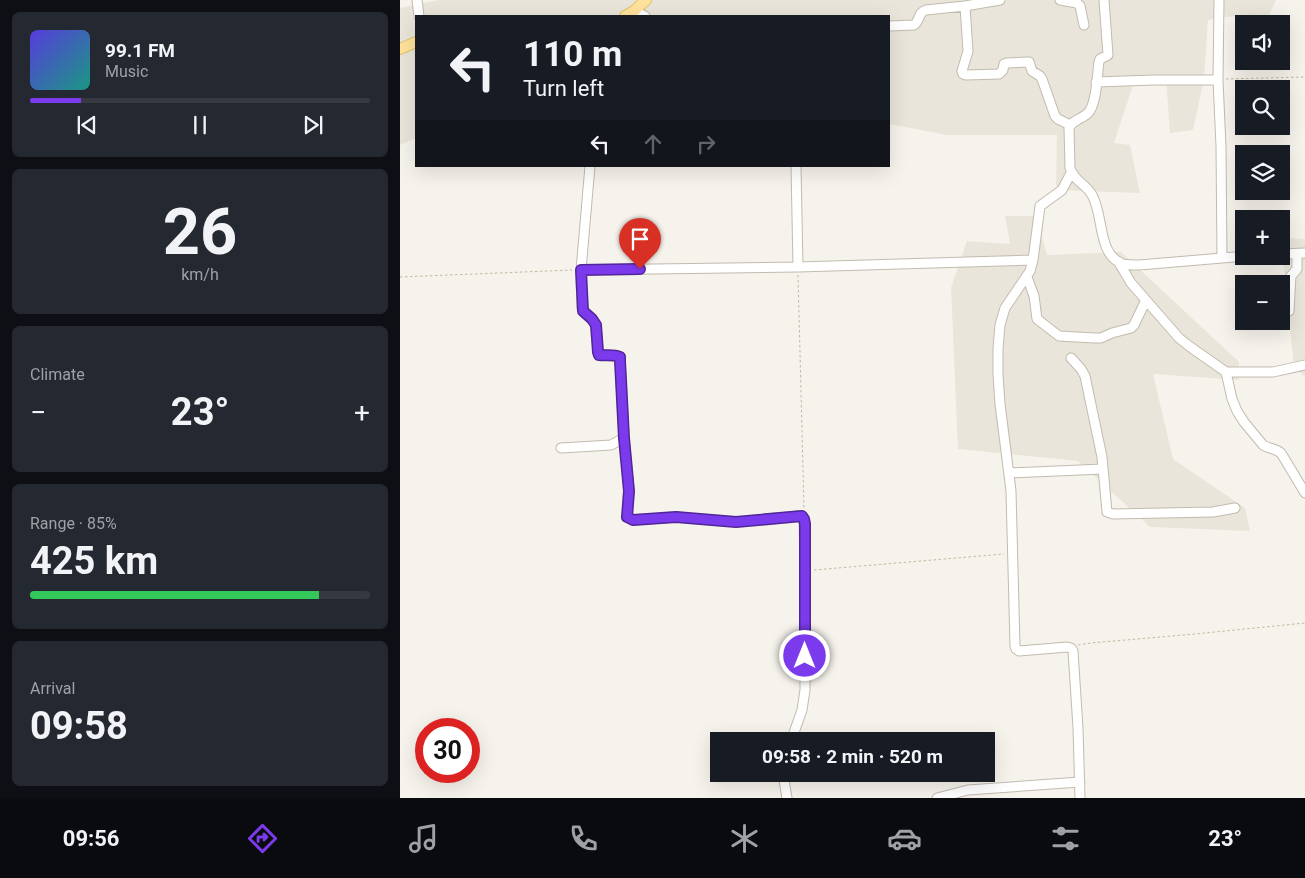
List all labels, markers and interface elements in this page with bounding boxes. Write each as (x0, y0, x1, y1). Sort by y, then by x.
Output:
map controls (1235, 15, 1290, 330)
button: sound (1235, 15, 1290, 70)
text: 110 m (523, 34, 622, 75)
icon: left (440, 35, 505, 100)
text: 99.1 FM (105, 39, 175, 62)
text: Music (105, 62, 148, 81)
text: Turn left (523, 76, 604, 101)
button: search (1235, 80, 1290, 135)
icon: previous (73, 111, 101, 139)
icon: pause (186, 111, 214, 139)
icon: next (299, 111, 327, 139)
icon: left (586, 130, 614, 158)
icon: ahead (639, 130, 667, 158)
icon: right (692, 130, 720, 158)
button: layers (1235, 145, 1290, 200)
text: 26 (163, 194, 237, 270)
button: + (1235, 210, 1290, 265)
pin (619, 218, 661, 269)
icon: arrive (626, 225, 654, 253)
text: km/h (181, 265, 219, 284)
button: − (1235, 275, 1290, 330)
text: Climate (30, 365, 85, 384)
text: 23° (171, 390, 229, 434)
text: − (30, 396, 46, 429)
text: + (354, 396, 370, 429)
text: Range · 85% (30, 514, 117, 533)
text: 425 km (30, 539, 158, 583)
position arrow (778, 629, 830, 681)
text: Arrival (30, 679, 75, 698)
text: 09:58 (30, 704, 128, 748)
speed limit sign: 30 (415, 718, 480, 783)
text: 09:58 · 2 min · 520 m (762, 745, 943, 768)
icon: directions (245, 821, 280, 856)
icon: music (406, 821, 441, 856)
icon: phone (566, 821, 601, 856)
icon: climate (727, 821, 762, 856)
icon: car (887, 821, 922, 856)
icon: filters (1048, 821, 1083, 856)
text: 09:56 (63, 826, 119, 851)
text: 23° (1208, 826, 1242, 851)

